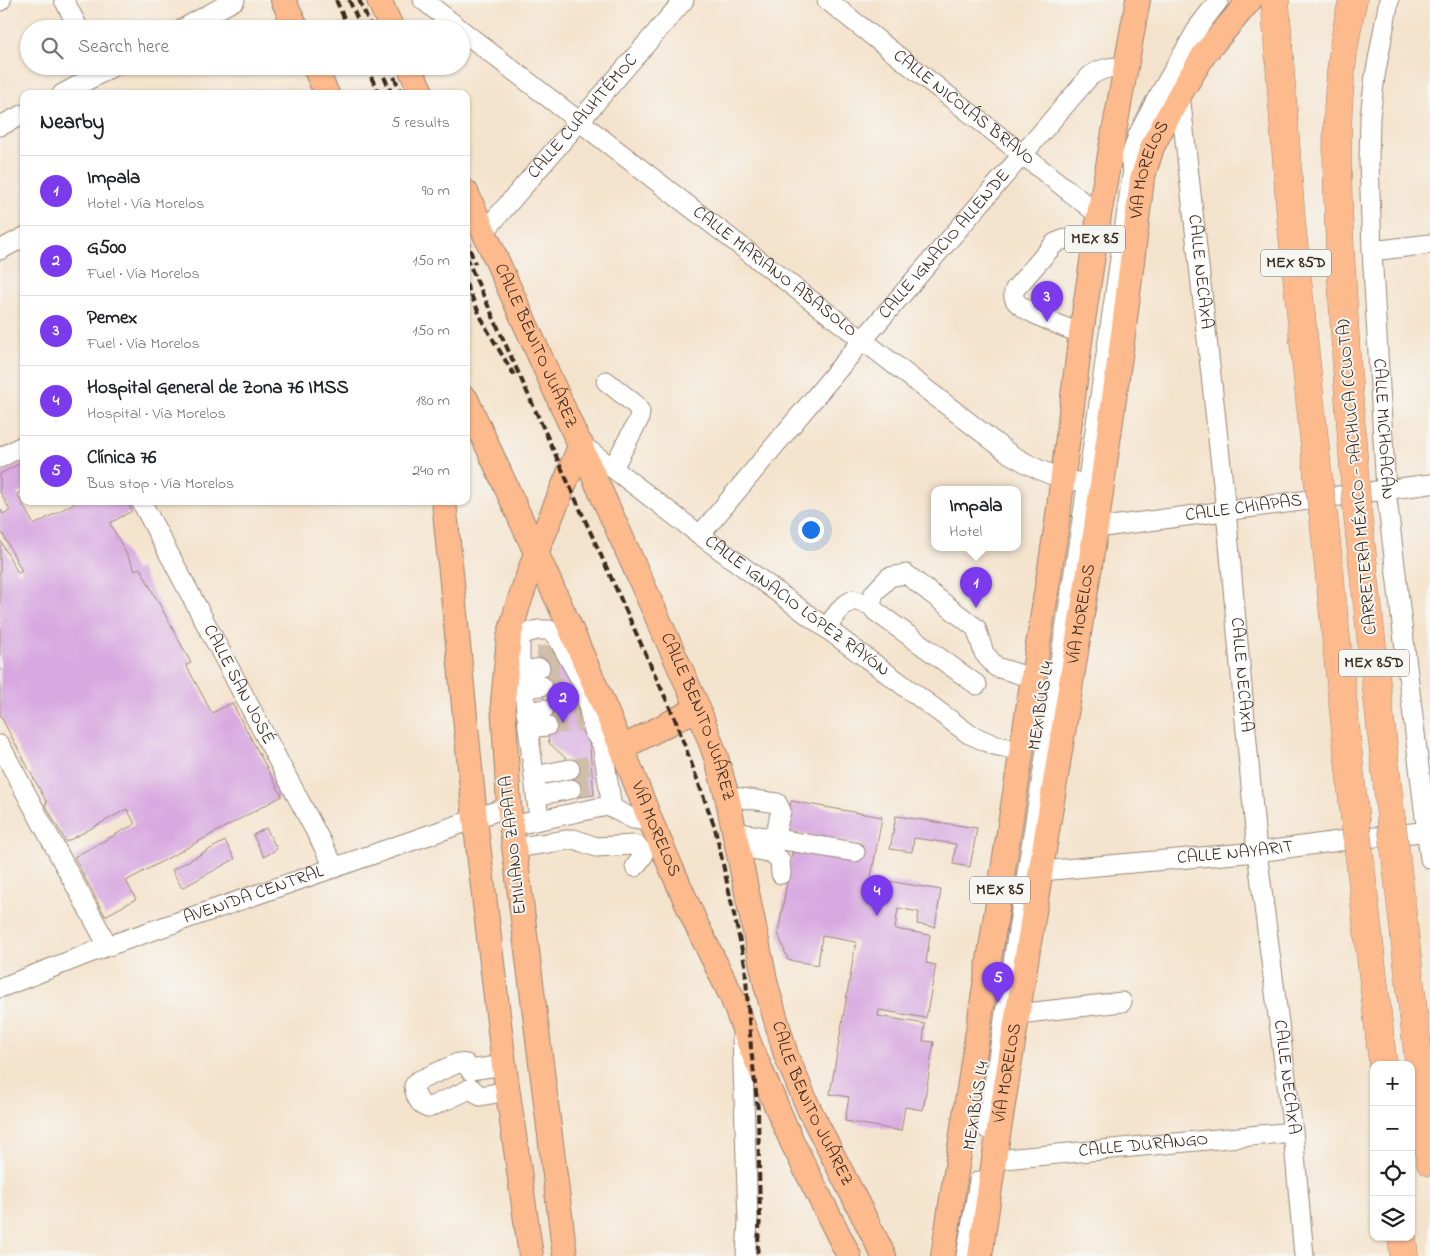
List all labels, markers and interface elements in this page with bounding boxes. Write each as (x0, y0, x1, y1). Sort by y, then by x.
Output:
search box (20, 20, 470, 75)
icon: search (38, 34, 66, 62)
text: Search here (78, 34, 169, 61)
street label: CALLE NICOLÁS BRAVO (887, 44, 1040, 172)
street label: CALLE CUAUHTÉMOC (522, 49, 645, 185)
text: Nearby (40, 108, 104, 138)
text: 5 results (391, 111, 450, 135)
street label: VÍA MORELOS (1124, 116, 1176, 221)
street label: CALLE IGNACIO ALLENDE (873, 164, 1017, 325)
text: Impala (87, 165, 140, 192)
text: 1 (53, 179, 59, 203)
text: 90 m (422, 179, 450, 203)
text: Hotel · Vía Morelos (87, 192, 204, 216)
street label: CALLE MARIANO ABASOLO (687, 200, 862, 344)
street label: CALLE NECAXA (1180, 213, 1219, 331)
road number: MEX 85 (1065, 225, 1125, 252)
text: G500 (87, 235, 126, 262)
text: 2 (52, 249, 60, 273)
text: 150 m (412, 249, 450, 273)
road number: MEX 85D (1261, 250, 1331, 276)
street label: CALLE BENITO JUÁREZ (487, 260, 584, 433)
text: Fuel · Vía Morelos (87, 262, 200, 286)
pin: 3 (1031, 281, 1063, 322)
text: Pemex (87, 305, 137, 332)
street label: CARRETERA MÉXICO - PACHUCA (CUOTA) (1331, 318, 1385, 636)
text: 3 (53, 319, 59, 343)
text: 150 m (412, 319, 450, 343)
text: Fuel · Vía Morelos (87, 332, 200, 356)
street label: CALLE MICHOACÁN (1365, 358, 1400, 501)
text: Hospital General de Zona 76 IMSS (87, 375, 349, 402)
text: 4 (53, 389, 59, 413)
text: 180 m (416, 389, 450, 413)
text: Hospital · Vía Morelos (87, 402, 226, 426)
text: Clínica 76 (87, 445, 156, 472)
text: 5 (51, 459, 61, 483)
text: 240 m (412, 459, 450, 483)
text: Bus stop · Vía Morelos (87, 472, 234, 496)
popup (931, 486, 1021, 551)
street label: CALLE CHIAPAS (1184, 488, 1304, 529)
text: Impala (949, 493, 1003, 520)
your location (798, 517, 824, 543)
text: Hotel (949, 520, 982, 544)
street label: CALLE IGNACIO LÓPEZ RAYÓN (699, 529, 895, 684)
street label: VÍA MORELOS (1061, 562, 1103, 667)
pin: 1 (960, 567, 992, 608)
street label: CALLE NECAXA (1223, 616, 1259, 733)
street label: CALLE SAN JOSÉ (196, 620, 281, 749)
street label: CALLE BENITO JUÁREZ (653, 629, 741, 804)
road number: MEX 85D (1339, 650, 1409, 676)
street label: MEXIBÚS L4 (1022, 659, 1062, 753)
pin: 2 (547, 682, 579, 723)
street label: EMILIANO ZAPATA (494, 774, 534, 916)
street label: VÍA MORELOS (623, 777, 687, 881)
street label: CALLE NAYARIT (1176, 834, 1295, 872)
street label: AVENIDA CENTRAL (180, 859, 328, 932)
pin: 4 (861, 875, 893, 916)
road number: MEX 85 (970, 876, 1030, 904)
pin: 5 (982, 962, 1014, 1003)
street label: CALLE BENITO JUÁREZ (764, 1018, 859, 1191)
street label: CALLE NECAXA (1266, 1018, 1306, 1136)
street label: VÍA MORELOS (987, 1021, 1029, 1126)
street label: MEXIBÚS L4 (957, 1059, 997, 1153)
map controls (1370, 1061, 1415, 1241)
button: + (1370, 1061, 1415, 1106)
button: − (1370, 1106, 1415, 1151)
street label: CALLE DURANGO (1077, 1127, 1209, 1165)
button: locate (1370, 1151, 1415, 1196)
button: layers (1370, 1196, 1415, 1241)

